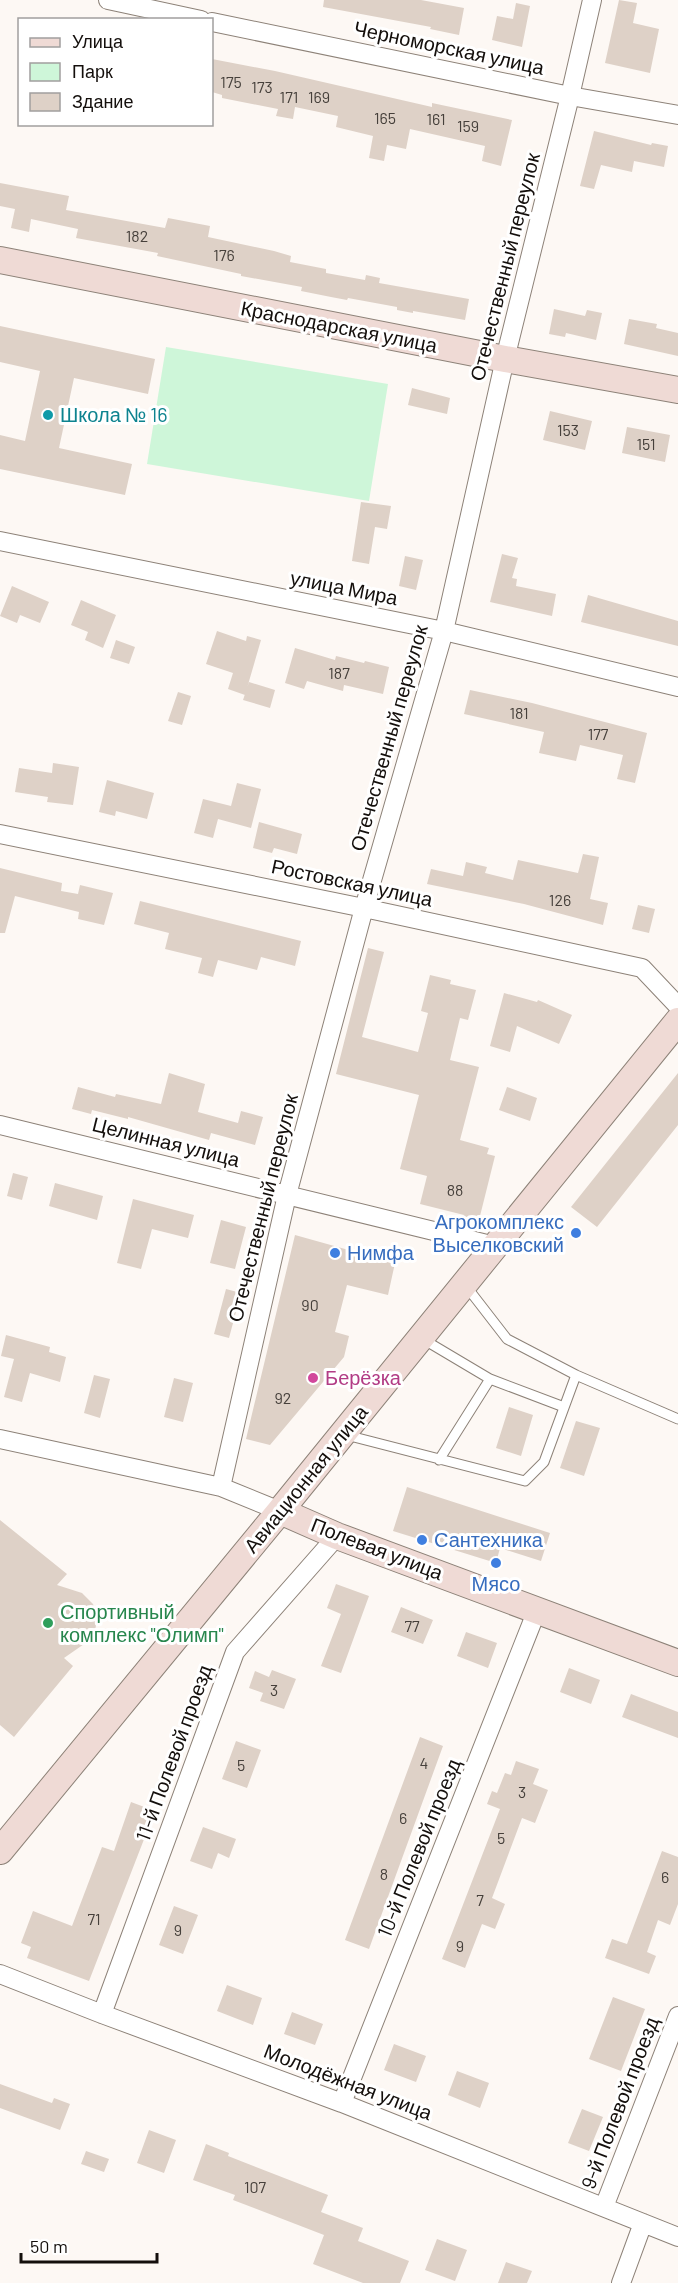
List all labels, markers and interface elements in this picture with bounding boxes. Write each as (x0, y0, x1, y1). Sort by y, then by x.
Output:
street label: Черноморская улица (352, 15, 547, 79)
legend (18, 18, 213, 126)
text: Улица (72, 30, 124, 52)
text: Парк (72, 60, 113, 82)
house number: 175 (220, 72, 242, 91)
house number: 173 (251, 77, 273, 96)
house number: 171 (280, 87, 298, 106)
house number: 169 (308, 87, 330, 106)
text: Здание (72, 90, 133, 112)
house number: 165 (374, 108, 396, 127)
house number: 161 (426, 109, 446, 128)
house number: 159 (457, 116, 479, 135)
street label: Отечественный переулок (464, 150, 544, 383)
house number: 182 (126, 226, 148, 245)
house number: 176 (213, 245, 235, 264)
street label: Краснодарская улица (239, 295, 440, 357)
place label: Школа № 16 (60, 402, 168, 426)
marker: Школа № 16 (41, 408, 55, 422)
house number: 153 (557, 420, 579, 439)
house number: 151 (637, 434, 655, 453)
street label: улица Мира (288, 565, 401, 609)
street label: Отечественный переулок (344, 622, 432, 854)
house number: 187 (328, 663, 350, 682)
house number: 181 (509, 703, 529, 722)
house number: 177 (588, 724, 609, 743)
street label: Ростовская улица (269, 853, 436, 911)
house number: 126 (549, 890, 571, 909)
street label: Отечественный переулок (222, 1091, 302, 1324)
street label: Целинная улица (90, 1111, 243, 1171)
house number: 88 (447, 1180, 463, 1199)
place label: Агрокомплекс Выселковский (433, 1209, 564, 1256)
marker: Агрокомплекс Выселковский (569, 1226, 583, 1240)
place label: Нимфа (347, 1240, 415, 1264)
marker: Нимфа (328, 1246, 342, 1260)
house number: 90 (301, 1295, 319, 1314)
place label: Берёзка (325, 1365, 402, 1389)
marker: Берёзка (306, 1371, 320, 1385)
house number: 92 (275, 1388, 291, 1407)
street label: Авиационная улица (238, 1399, 373, 1557)
street label: Полевая улица (308, 1512, 447, 1585)
place label: Сантехника (434, 1527, 544, 1551)
marker: Сантехника (415, 1533, 429, 1547)
marker: Мясо (489, 1556, 503, 1570)
place label: Мясо (472, 1571, 520, 1595)
place label: Спортивный комплекс "Олимп" (60, 1599, 224, 1646)
marker: Спортивный комплекс "Олимп" (41, 1616, 55, 1630)
house number: 77 (404, 1616, 420, 1635)
street label: 11-й Полевой проезд (130, 1661, 216, 1844)
house number: 3 (270, 1680, 278, 1699)
house number: 4 (420, 1753, 428, 1772)
house number: 5 (237, 1755, 245, 1774)
street label: 10-й Полевой проезд (371, 1755, 465, 1940)
house number: 3 (518, 1782, 526, 1801)
house number: 6 (399, 1808, 407, 1827)
house number: 5 (497, 1828, 505, 1847)
house number: 8 (380, 1864, 388, 1883)
house number: 6 (661, 1867, 669, 1886)
house number: 7 (476, 1890, 484, 1909)
house number: 71 (87, 1909, 101, 1928)
house number: 9 (174, 1920, 182, 1939)
house number: 9 (456, 1936, 464, 1955)
street label: 9-й Полевой проезд (575, 2013, 663, 2192)
street label: Молодёжная улица (261, 2038, 437, 2125)
house number: 107 (244, 2177, 267, 2196)
scale bar (21, 2226, 158, 2264)
text: 50 m (30, 2235, 68, 2257)

